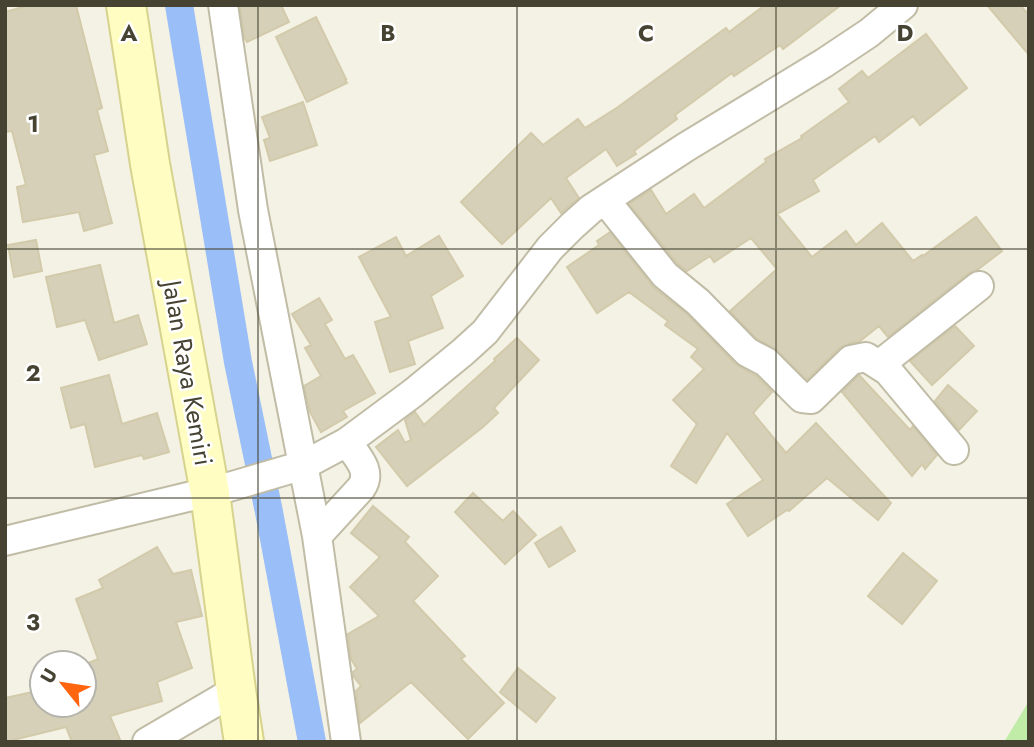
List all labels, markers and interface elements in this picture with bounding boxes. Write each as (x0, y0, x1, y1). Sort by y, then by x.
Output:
text: A (120, 16, 138, 50)
text: B (380, 16, 396, 50)
text: C (638, 16, 654, 50)
text: D (897, 16, 914, 50)
text: 1 (27, 107, 39, 141)
street label: Jalan Raya Kemiri (152, 274, 223, 469)
text: 2 (25, 356, 41, 390)
text: 3 (26, 605, 40, 639)
north arrow (28, 649, 98, 719)
text: U (34, 663, 64, 688)

